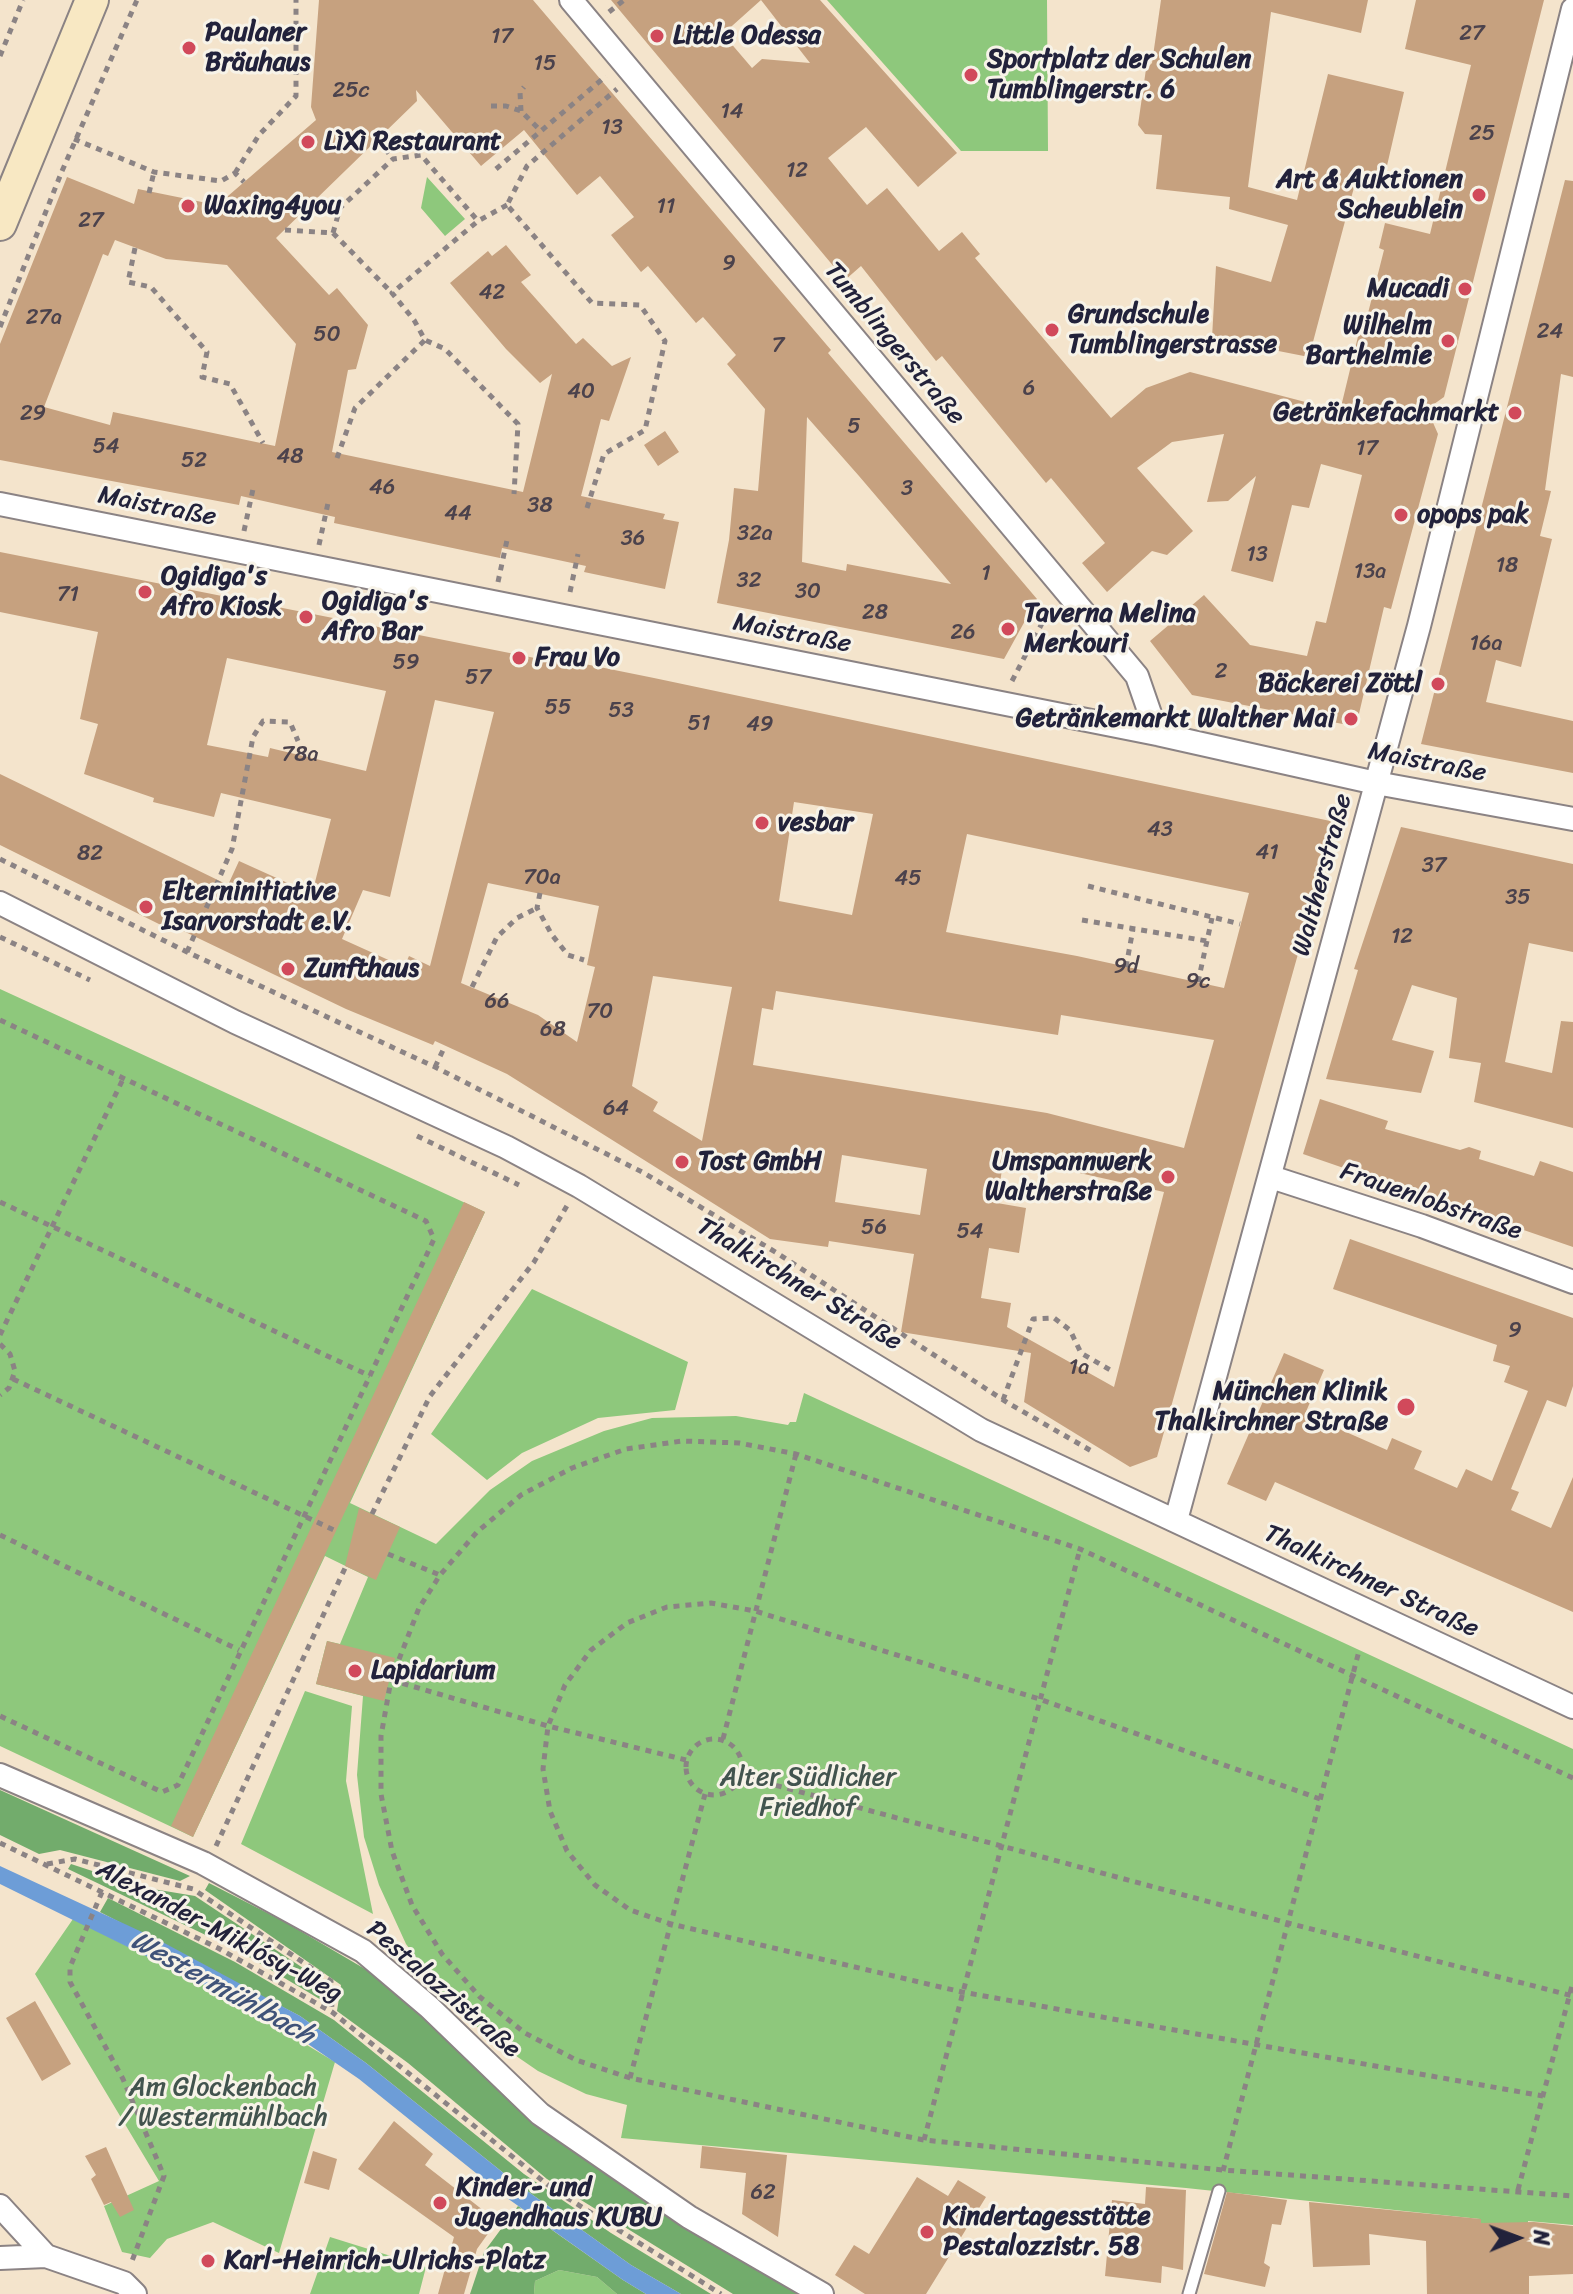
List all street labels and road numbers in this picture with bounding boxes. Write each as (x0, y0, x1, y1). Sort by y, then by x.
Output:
street label: Tumblingerstraße (817, 256, 971, 432)
street label: Maistraße (95, 480, 219, 534)
street label: Maistraße (730, 607, 854, 661)
street label: Maistraße (1365, 736, 1489, 790)
street label: Waltherstraße (1286, 790, 1360, 960)
street label: Frauenlobstraße (1336, 1156, 1526, 1248)
street label: Thalkirchner Straße (691, 1212, 907, 1358)
street label: Thalkirchner Straße (1259, 1519, 1483, 1645)
street label: Alexander-Miklósy-Weg (91, 1854, 347, 2010)
street label: Pestalozzistraße (360, 1915, 526, 2065)

